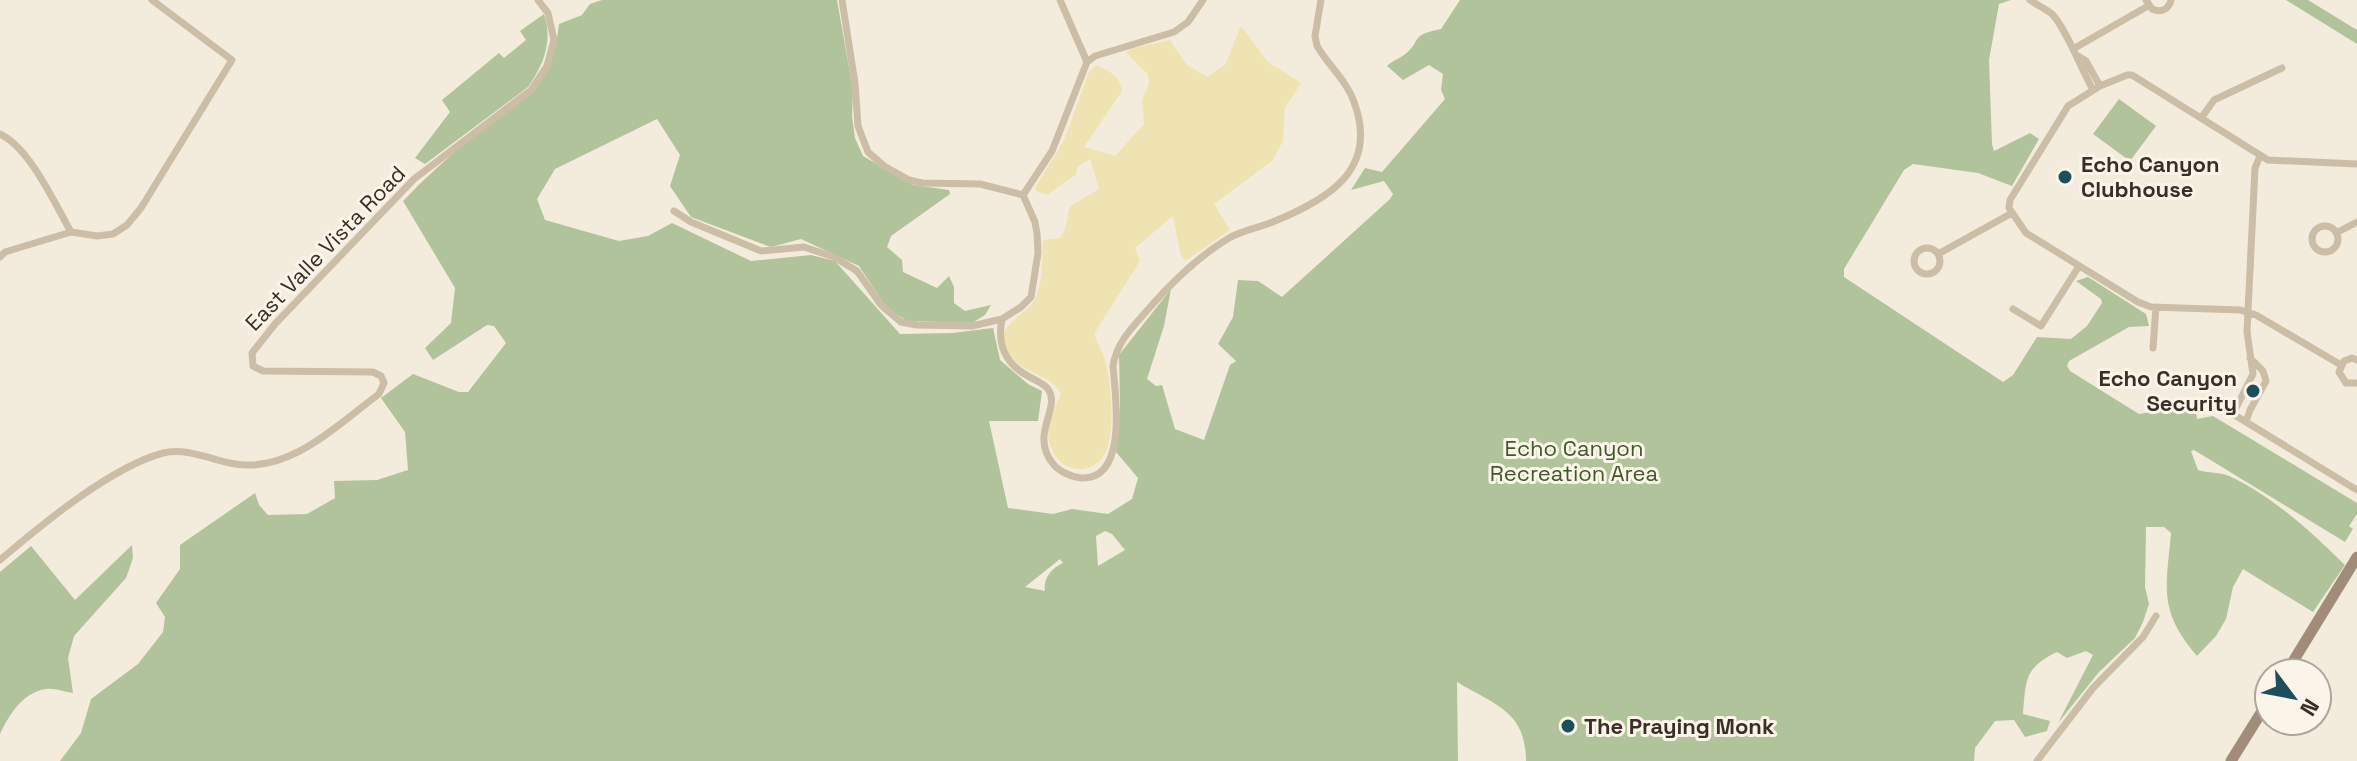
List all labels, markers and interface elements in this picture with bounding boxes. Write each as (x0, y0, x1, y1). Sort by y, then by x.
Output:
place label: Echo Canyon Clubhouse (2081, 150, 2220, 203)
street label: East Valle Vista Road (239, 159, 411, 337)
marker: Echo Canyon Clubhouse (2056, 168, 2074, 186)
place label: Echo Canyon Security (2098, 364, 2237, 417)
marker: Echo Canyon Security (2244, 382, 2262, 400)
park label: Echo Canyon Recreation Area (1490, 434, 1659, 487)
north arrow (2253, 657, 2333, 737)
text: N (2294, 694, 2326, 721)
place label: The Praying Monk (1584, 712, 1775, 740)
marker: The Praying Monk (1559, 717, 1577, 735)

